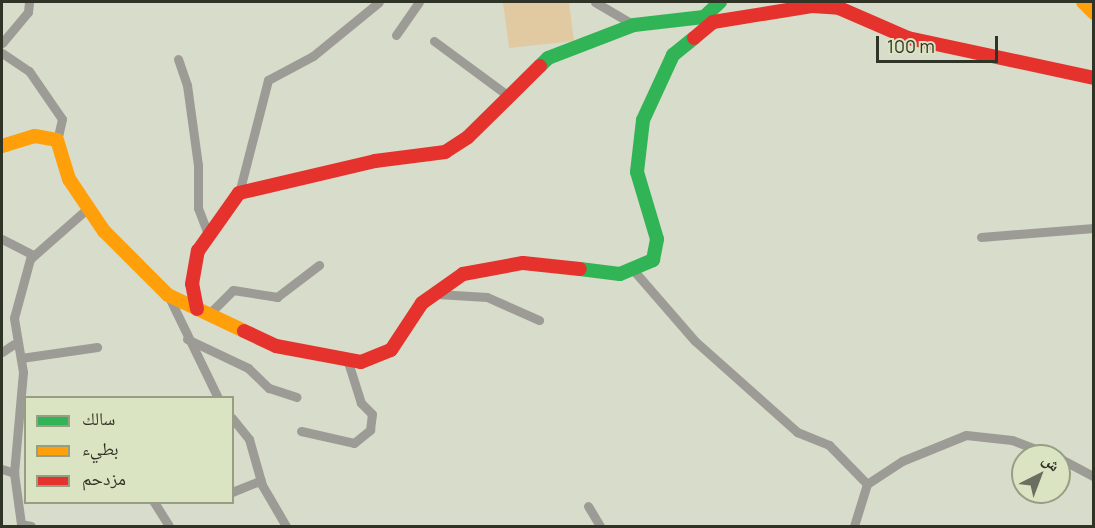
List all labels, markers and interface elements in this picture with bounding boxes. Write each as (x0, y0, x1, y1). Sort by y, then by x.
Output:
scale bar (879, 24, 1000, 62)
text: 100 m (887, 34, 935, 58)
legend (24, 396, 234, 504)
text: سالك (82, 406, 115, 430)
text: بطيء (82, 436, 119, 460)
north arrow (1011, 444, 1071, 504)
text: ش (1038, 448, 1065, 476)
text: مزدحم (82, 466, 126, 490)

